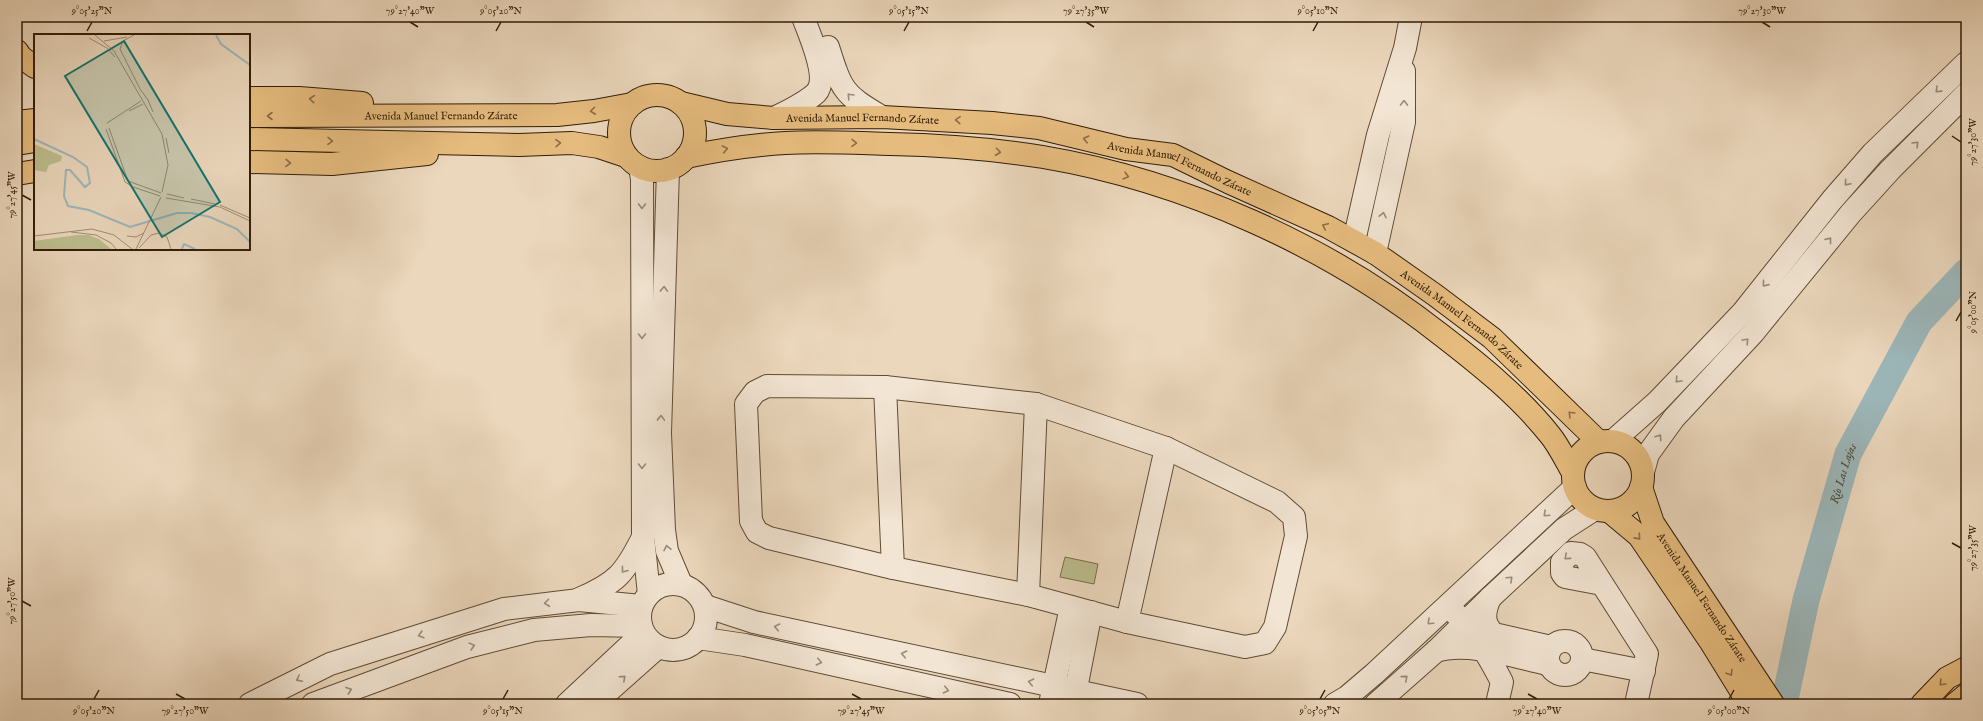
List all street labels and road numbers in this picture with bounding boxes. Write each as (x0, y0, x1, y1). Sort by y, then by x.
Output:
street label: Avenida Manuel Fernando Zárate (364, 109, 517, 124)
street label: Avenida Manuel Fernando Zárate (785, 111, 939, 128)
street label: Avenida Manuel Fernando Zárate (1105, 139, 1254, 200)
street label: Avenida Manuel Fernando Zárate (1397, 267, 1526, 373)
street label: Avenida Manuel Fernando Zárate (1653, 529, 1749, 665)

